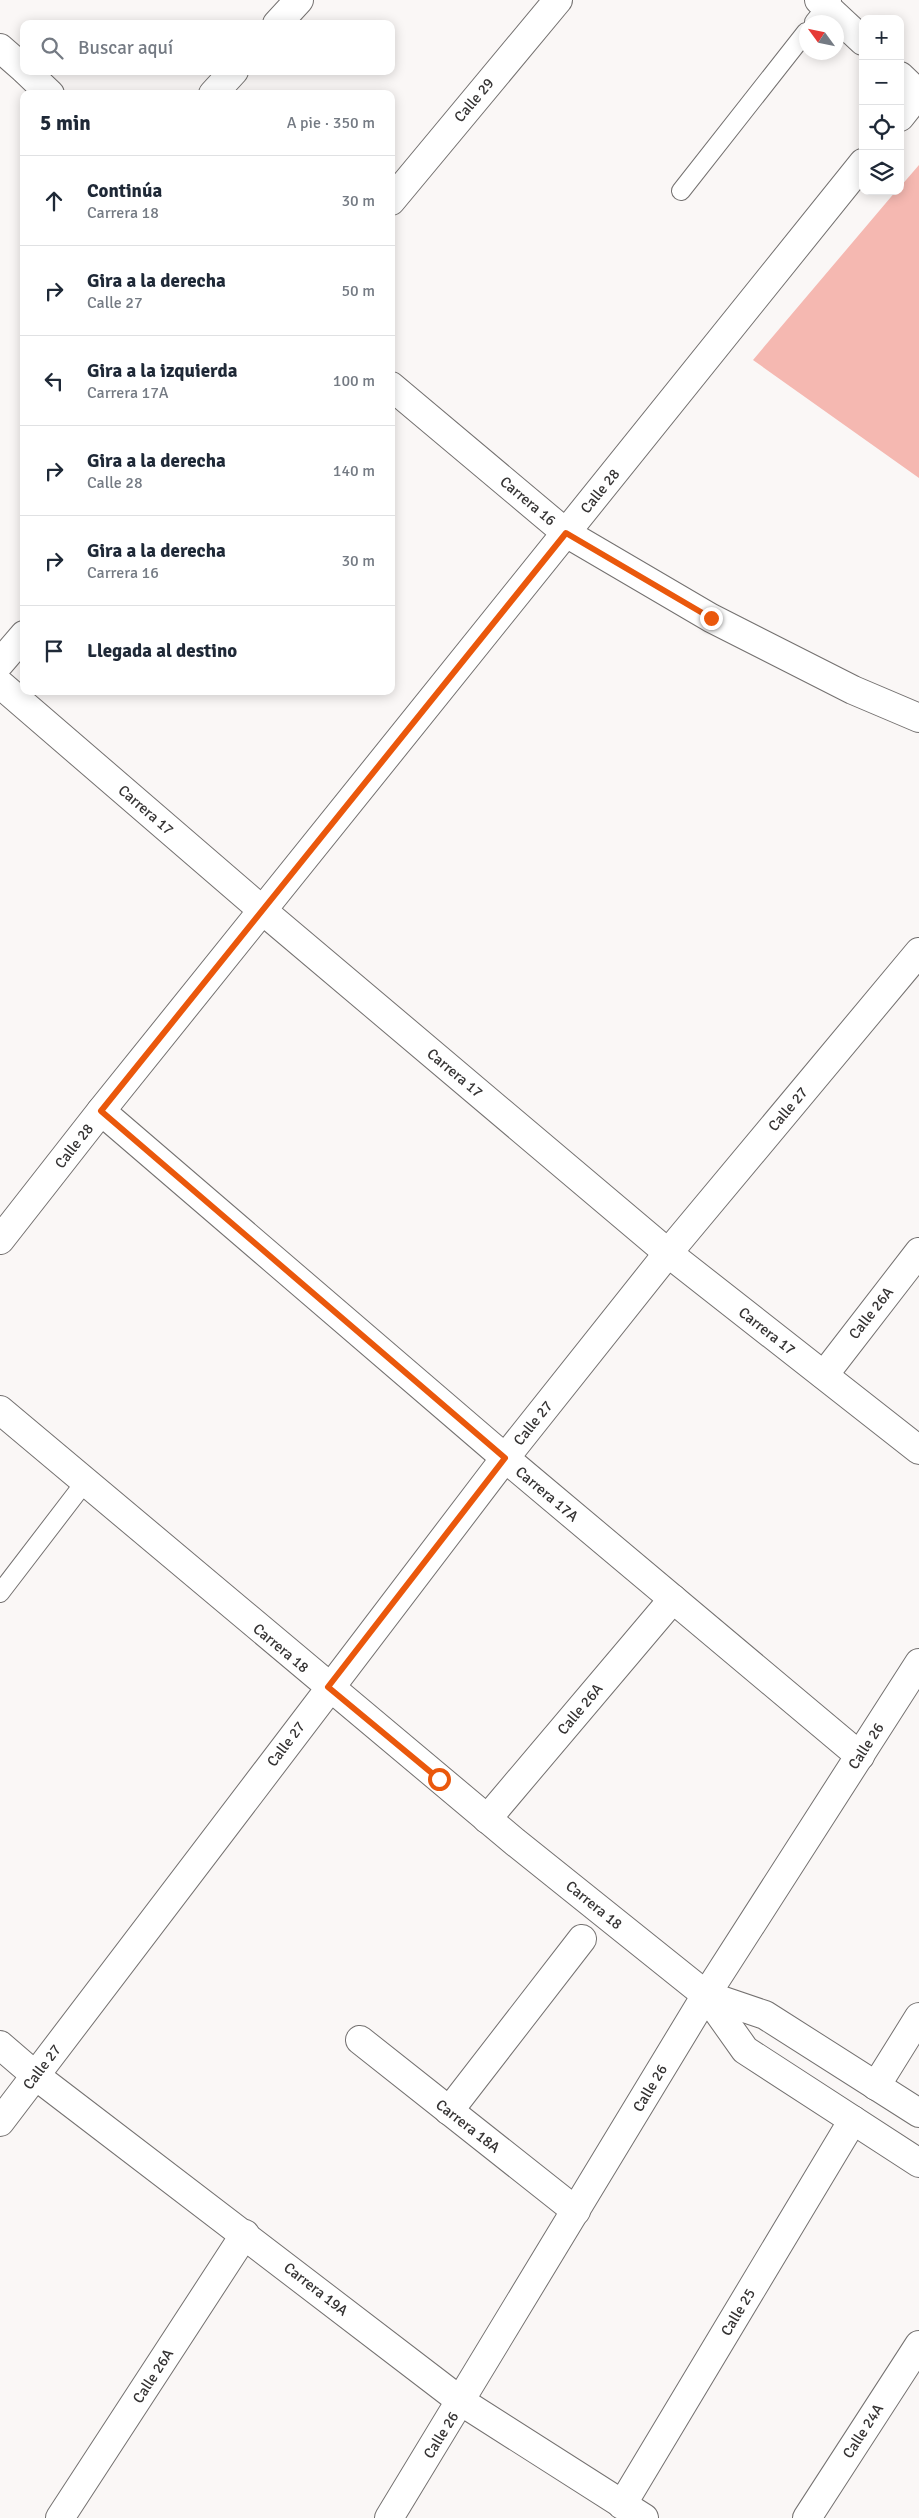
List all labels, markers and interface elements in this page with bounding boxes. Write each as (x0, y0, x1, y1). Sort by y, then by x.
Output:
north arrow (799, 15, 844, 60)
map controls (859, 15, 904, 195)
button: + (859, 15, 904, 60)
search box (20, 20, 395, 75)
icon: search (38, 34, 66, 62)
text: Buscar aquí (78, 36, 173, 60)
button: − (859, 60, 904, 105)
street label: Calle 29 (450, 74, 498, 126)
button: locate (859, 105, 904, 150)
text: 5 min (40, 110, 91, 136)
text: A pie · 350 m (287, 113, 375, 133)
button: layers (859, 150, 904, 195)
text: Continúa (87, 179, 162, 203)
icon: ahead (40, 187, 68, 215)
text: 30 m (341, 191, 375, 211)
text: Carrera 18 (87, 203, 159, 223)
text: Gira a la derecha (87, 269, 226, 293)
icon: right (40, 277, 68, 305)
text: 50 m (341, 281, 375, 301)
text: Calle 27 (87, 293, 143, 313)
text: Gira a la izquierda (87, 359, 237, 383)
icon: left (40, 367, 68, 395)
text: 100 m (333, 371, 375, 391)
text: Carrera 17A (87, 383, 169, 403)
text: Gira a la derecha (87, 449, 226, 473)
icon: right (40, 457, 68, 485)
text: 140 m (333, 461, 375, 481)
street label: Calle 28 (577, 465, 623, 517)
street label: Carrera 16 (496, 472, 560, 530)
text: Calle 28 (87, 473, 143, 493)
text: Gira a la derecha (87, 539, 226, 563)
icon: right (40, 547, 68, 575)
text: 30 m (341, 551, 375, 571)
text: Carrera 16 (87, 563, 159, 583)
route end (700, 607, 723, 630)
icon: arrive (40, 637, 68, 665)
text: Llegada al destino (87, 639, 237, 663)
street label: Carrera 17 (115, 781, 177, 839)
street label: Carrera 17 (423, 1044, 487, 1102)
street label: Calle 27 (764, 1083, 812, 1135)
street label: Calle 28 (51, 1120, 97, 1172)
street label: Calle 26A (845, 1283, 897, 1343)
street label: Carrera 17 (735, 1303, 799, 1359)
street label: Calle 27 (510, 1397, 556, 1449)
street label: Carrera 17A (512, 1463, 582, 1525)
street label: Carrera 18 (249, 1619, 313, 1677)
street label: Calle 26A (553, 1680, 607, 1738)
street label: Calle 27 (263, 1718, 309, 1770)
street label: Calle 26 (844, 1719, 888, 1773)
route start (428, 1768, 451, 1791)
street label: Carrera 18 (562, 1877, 626, 1933)
street label: Calle 27 (19, 2041, 65, 2093)
street label: Calle 26 (629, 2061, 671, 2115)
street label: Carrera 18A (432, 2095, 504, 2157)
street label: Carrera 19A (280, 2258, 352, 2320)
street label: Calle 25 (717, 2285, 759, 2339)
street label: Calle 26A (129, 2345, 177, 2407)
street label: Calle 24A (839, 2400, 887, 2462)
street label: Calle 26 (420, 2408, 462, 2462)

